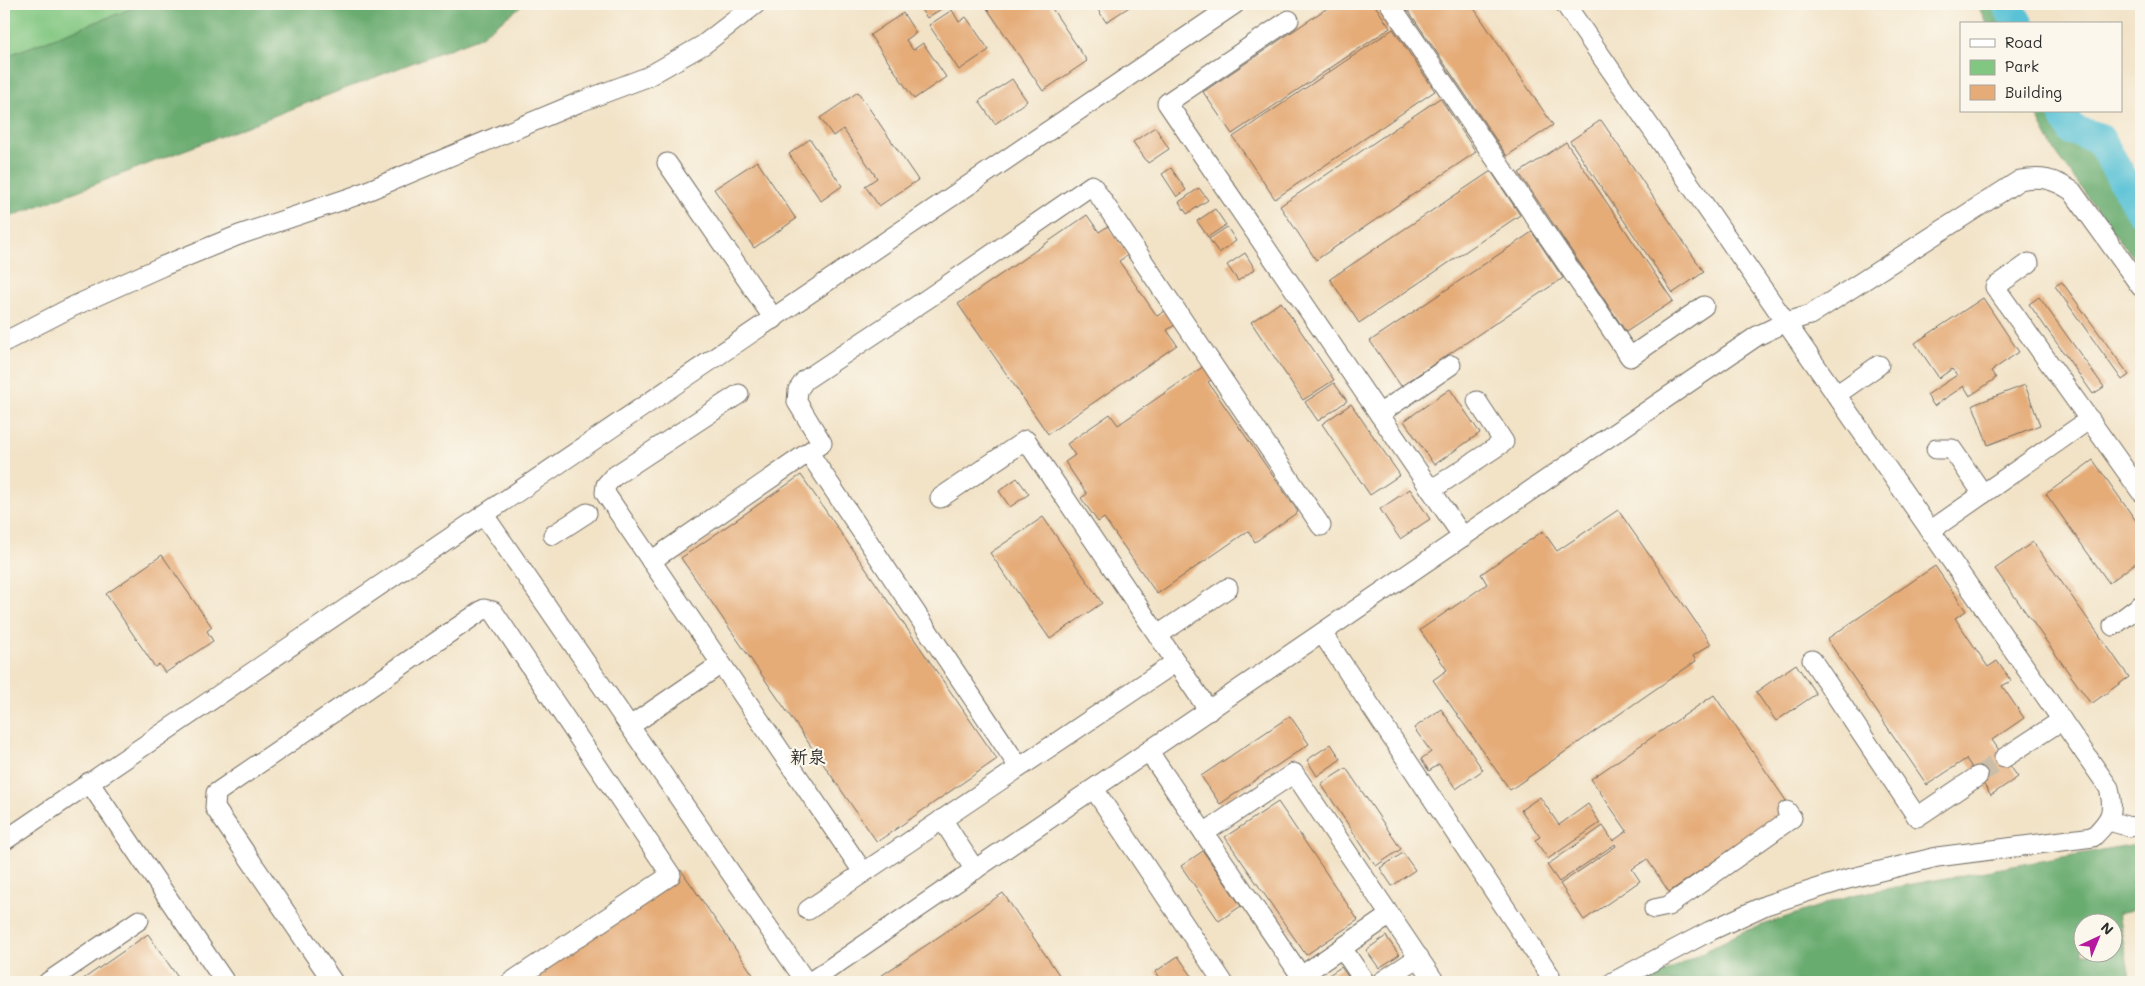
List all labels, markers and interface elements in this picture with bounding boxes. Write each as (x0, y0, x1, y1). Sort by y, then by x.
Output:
legend (1960, 22, 2122, 112)
text: Road (2005, 32, 2042, 52)
text: Park (2005, 56, 2039, 76)
text: Building (2005, 82, 2062, 102)
district label: 新泉 (790, 744, 826, 768)
north arrow (2072, 914, 2122, 964)
text: N (2097, 918, 2118, 939)

